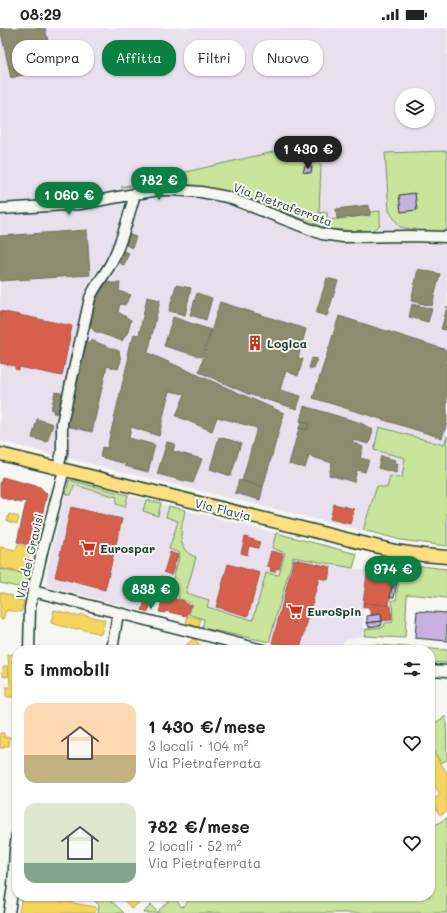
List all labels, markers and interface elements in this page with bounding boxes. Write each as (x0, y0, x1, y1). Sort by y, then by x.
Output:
text: 08:29 (20, 4, 61, 24)
chip: Compra (12, 40, 94, 76)
chip: Affitta (102, 40, 176, 76)
chip: Filtri (184, 40, 245, 76)
chip: Nuovo (253, 40, 323, 76)
map controls (395, 88, 435, 128)
button: layers (395, 88, 435, 128)
pin: 1 430 € (271, 136, 345, 170)
text: 1 430 € (283, 140, 333, 157)
pin: 782 € (131, 167, 187, 201)
text: 782 € (140, 171, 178, 188)
street label: Via Pietraferrata (231, 179, 335, 229)
pin: 1 060 € (32, 182, 106, 216)
text: 1 060 € (44, 186, 94, 203)
building icon: Logica (246, 334, 264, 352)
place label: Logica (267, 335, 307, 351)
street label: Via Flavia (193, 494, 253, 524)
street label: Via dei Gravisi (11, 512, 47, 600)
supermarket icon: Eurospar (79, 539, 97, 557)
place label: Eurospar (100, 540, 155, 556)
pin: 974 € (365, 556, 421, 590)
text: 974 € (374, 560, 412, 577)
pin: 838 € (123, 576, 179, 610)
text: 838 € (131, 580, 171, 597)
supermarket icon: EuroSpin (286, 602, 304, 620)
place label: EuroSpin (307, 603, 361, 619)
text: 5 immobili (24, 658, 110, 680)
icon: filters (401, 658, 423, 680)
text: 1 430 €/mese (148, 715, 266, 737)
icon: home (56, 719, 104, 767)
icon: heart (401, 732, 423, 754)
text: 3 locali · 104 m² (148, 737, 249, 754)
text: Via Pietraferrata (148, 754, 261, 771)
text: 782 €/mese (148, 815, 250, 837)
icon: home (56, 819, 104, 867)
icon: heart (401, 832, 423, 854)
text: 2 locali · 52 m² (148, 837, 242, 854)
text: Via Pietraferrata (148, 854, 261, 871)

